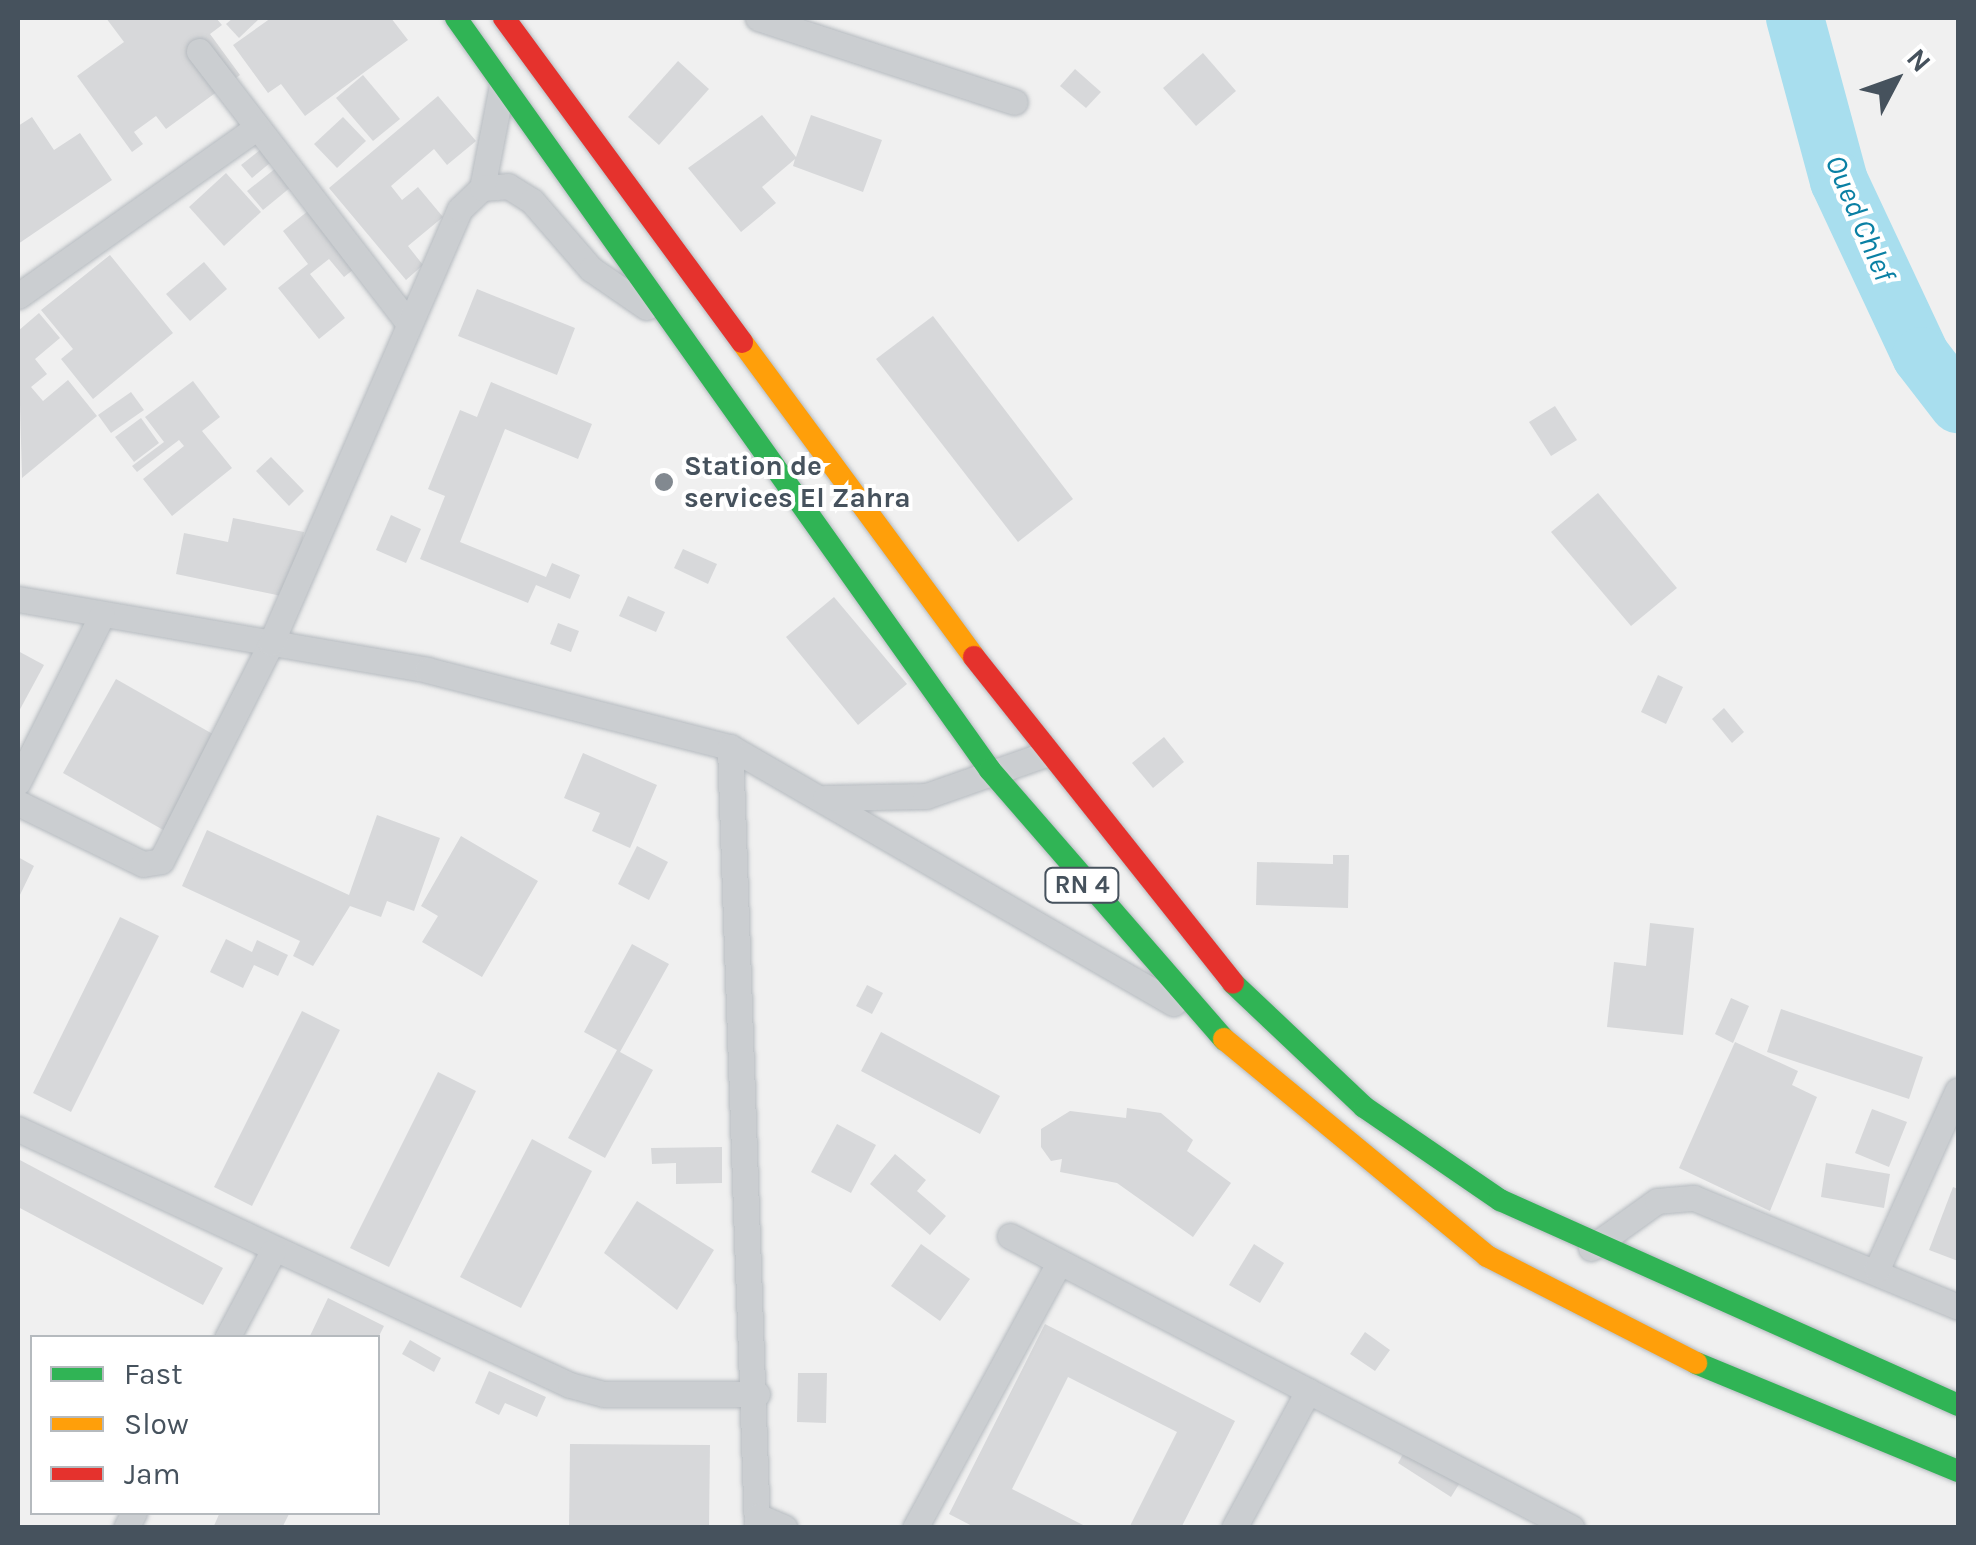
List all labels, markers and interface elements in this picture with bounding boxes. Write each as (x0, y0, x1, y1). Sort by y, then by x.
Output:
north arrow (1846, 30, 1946, 130)
text: N (1900, 42, 1938, 78)
water label: Oued Chlef (1817, 149, 1903, 287)
place label: Station de services El Zahra (684, 449, 911, 515)
marker: Station de services El Zahra (653, 471, 675, 493)
road number: RN 4 (1042, 865, 1122, 905)
legend (30, 1335, 380, 1515)
text: Fast (124, 1356, 183, 1392)
text: Slow (124, 1406, 189, 1442)
text: Jam (124, 1456, 181, 1492)

